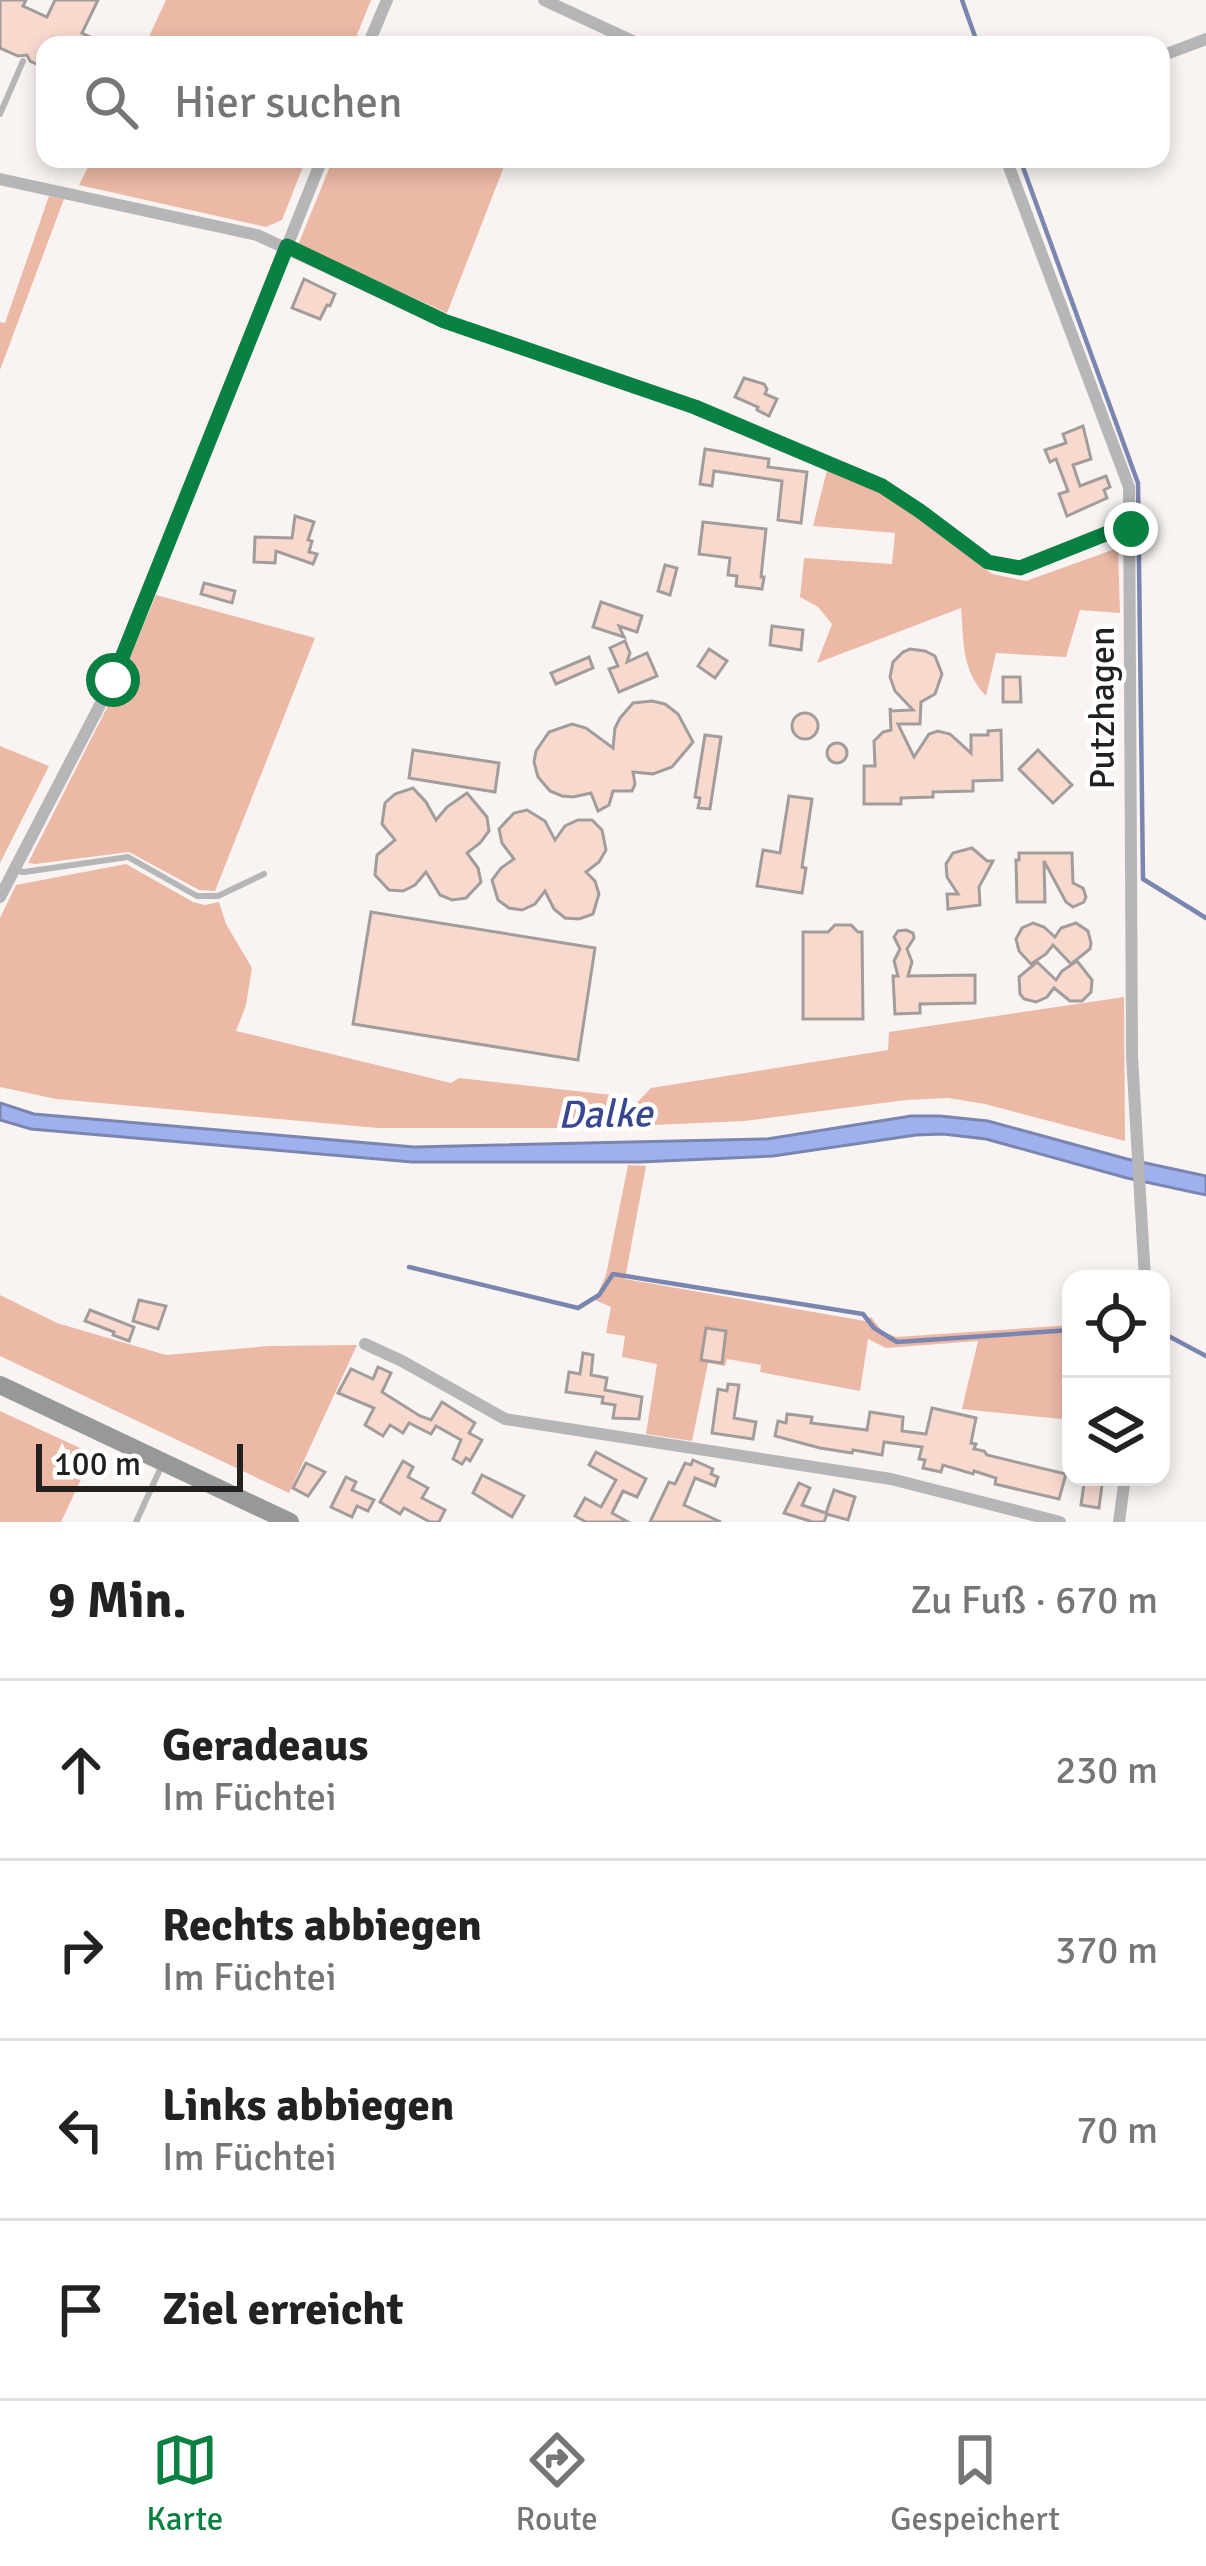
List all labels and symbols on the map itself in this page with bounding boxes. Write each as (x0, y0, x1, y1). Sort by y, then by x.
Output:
route end (1104, 502, 1158, 556)
street label: Putzhagen (1080, 626, 1125, 790)
route start (86, 653, 140, 707)
water label: Dalke (557, 1089, 655, 1139)
scale bar (36, 1438, 243, 1491)

